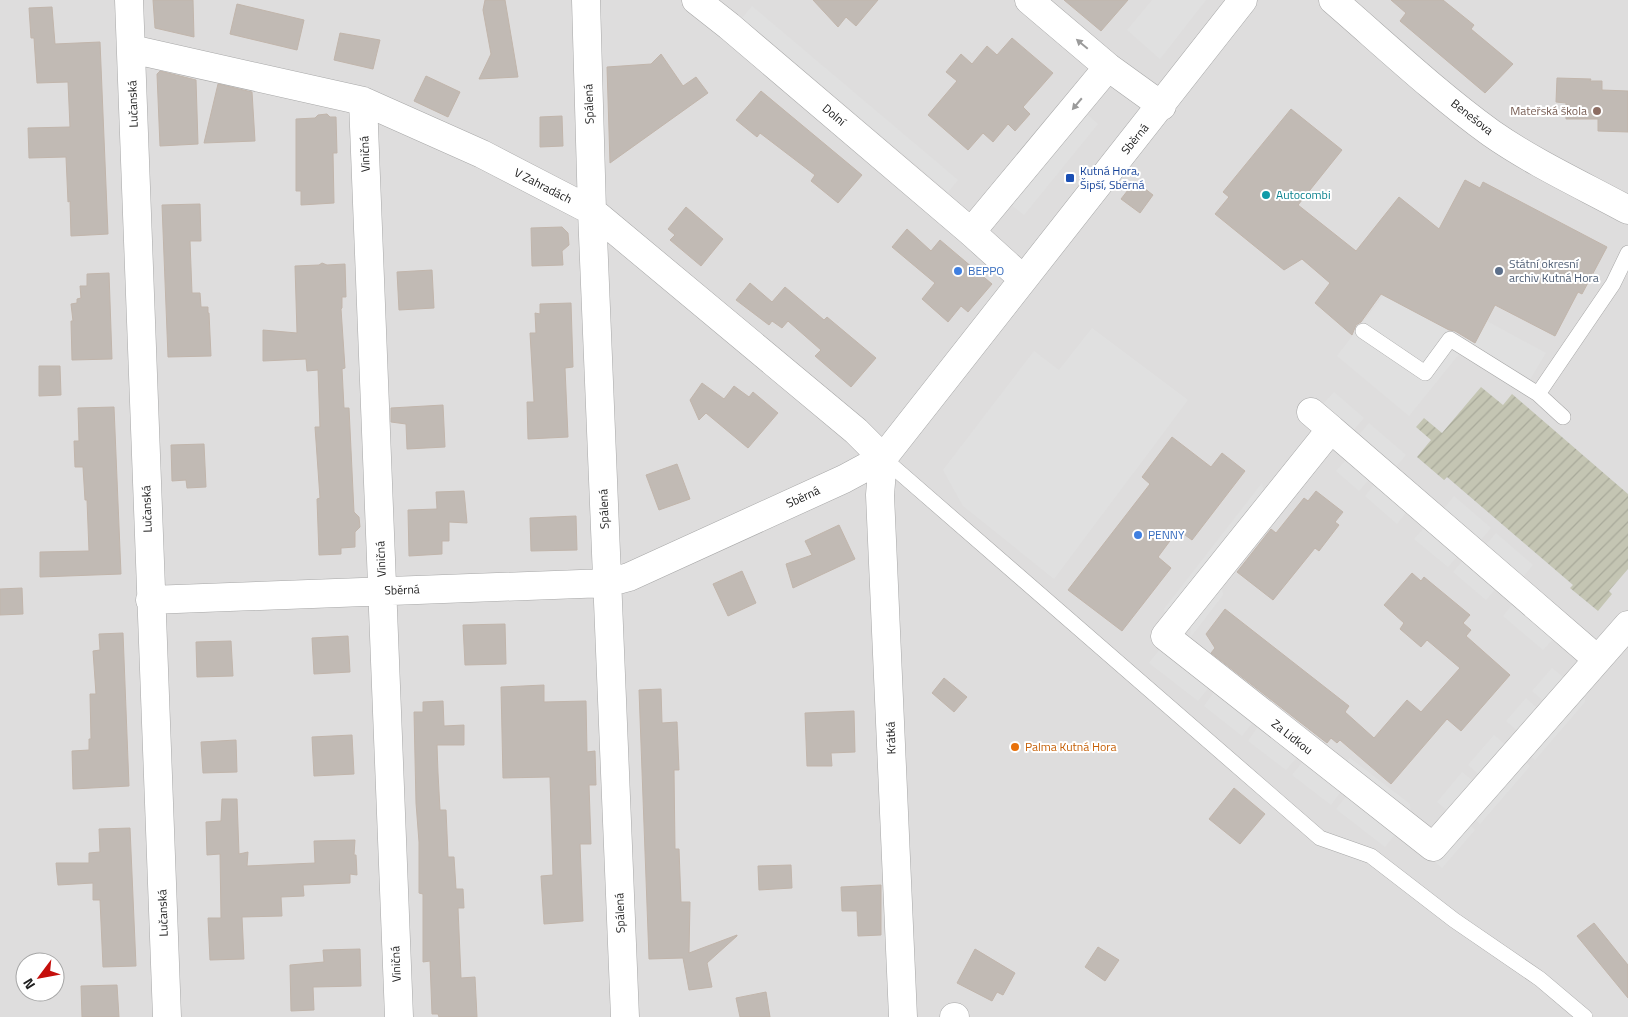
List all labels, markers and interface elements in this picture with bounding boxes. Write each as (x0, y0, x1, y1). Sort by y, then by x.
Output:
one-way arrow (1075, 39, 1088, 50)
street label: Lučanská (122, 80, 143, 128)
street label: Spálená (578, 84, 599, 124)
street label: Benešova (1447, 94, 1498, 139)
one-way arrow (1072, 98, 1083, 111)
street label: Dolní (818, 99, 851, 131)
place label: Mateřská škola (1510, 101, 1587, 120)
marker: Mateřská škola (1591, 105, 1603, 117)
street label: Sběrná (1116, 119, 1153, 158)
street label: Viničná (354, 136, 375, 173)
place label: Kutná Hora, Šipší, Sběrná (1080, 161, 1144, 194)
street label: V Zahradách (511, 163, 575, 208)
marker: Kutná Hora, Šipší, Sběrná (1064, 172, 1076, 184)
place label: Autocombi (1276, 185, 1331, 204)
marker: Autocombi (1260, 189, 1272, 201)
place label: Státní okresní archiv Kutná Hora (1509, 254, 1599, 287)
place label: BEPPO (968, 261, 1004, 280)
marker: BEPPO (952, 265, 964, 277)
marker: Státní okresní archiv Kutná Hora (1493, 265, 1505, 277)
street label: Sběrná (783, 480, 823, 513)
street label: Lučanská (136, 485, 157, 533)
street label: Spálená (593, 489, 614, 529)
place label: PENNY (1148, 525, 1185, 544)
marker: PENNY (1132, 529, 1144, 541)
street label: Viničná (370, 541, 391, 578)
street label: Sběrná (384, 579, 420, 600)
street label: Za Lidkou (1268, 714, 1317, 759)
street label: Krátká (880, 721, 901, 755)
place label: Palma Kutná Hora (1025, 737, 1116, 756)
marker: Palma Kutná Hora (1009, 741, 1021, 753)
street label: Lučanská (152, 889, 173, 937)
street label: Spálená (609, 893, 630, 933)
street label: Viničná (385, 946, 406, 983)
north arrow (15, 952, 65, 1002)
text: N (17, 974, 40, 994)

